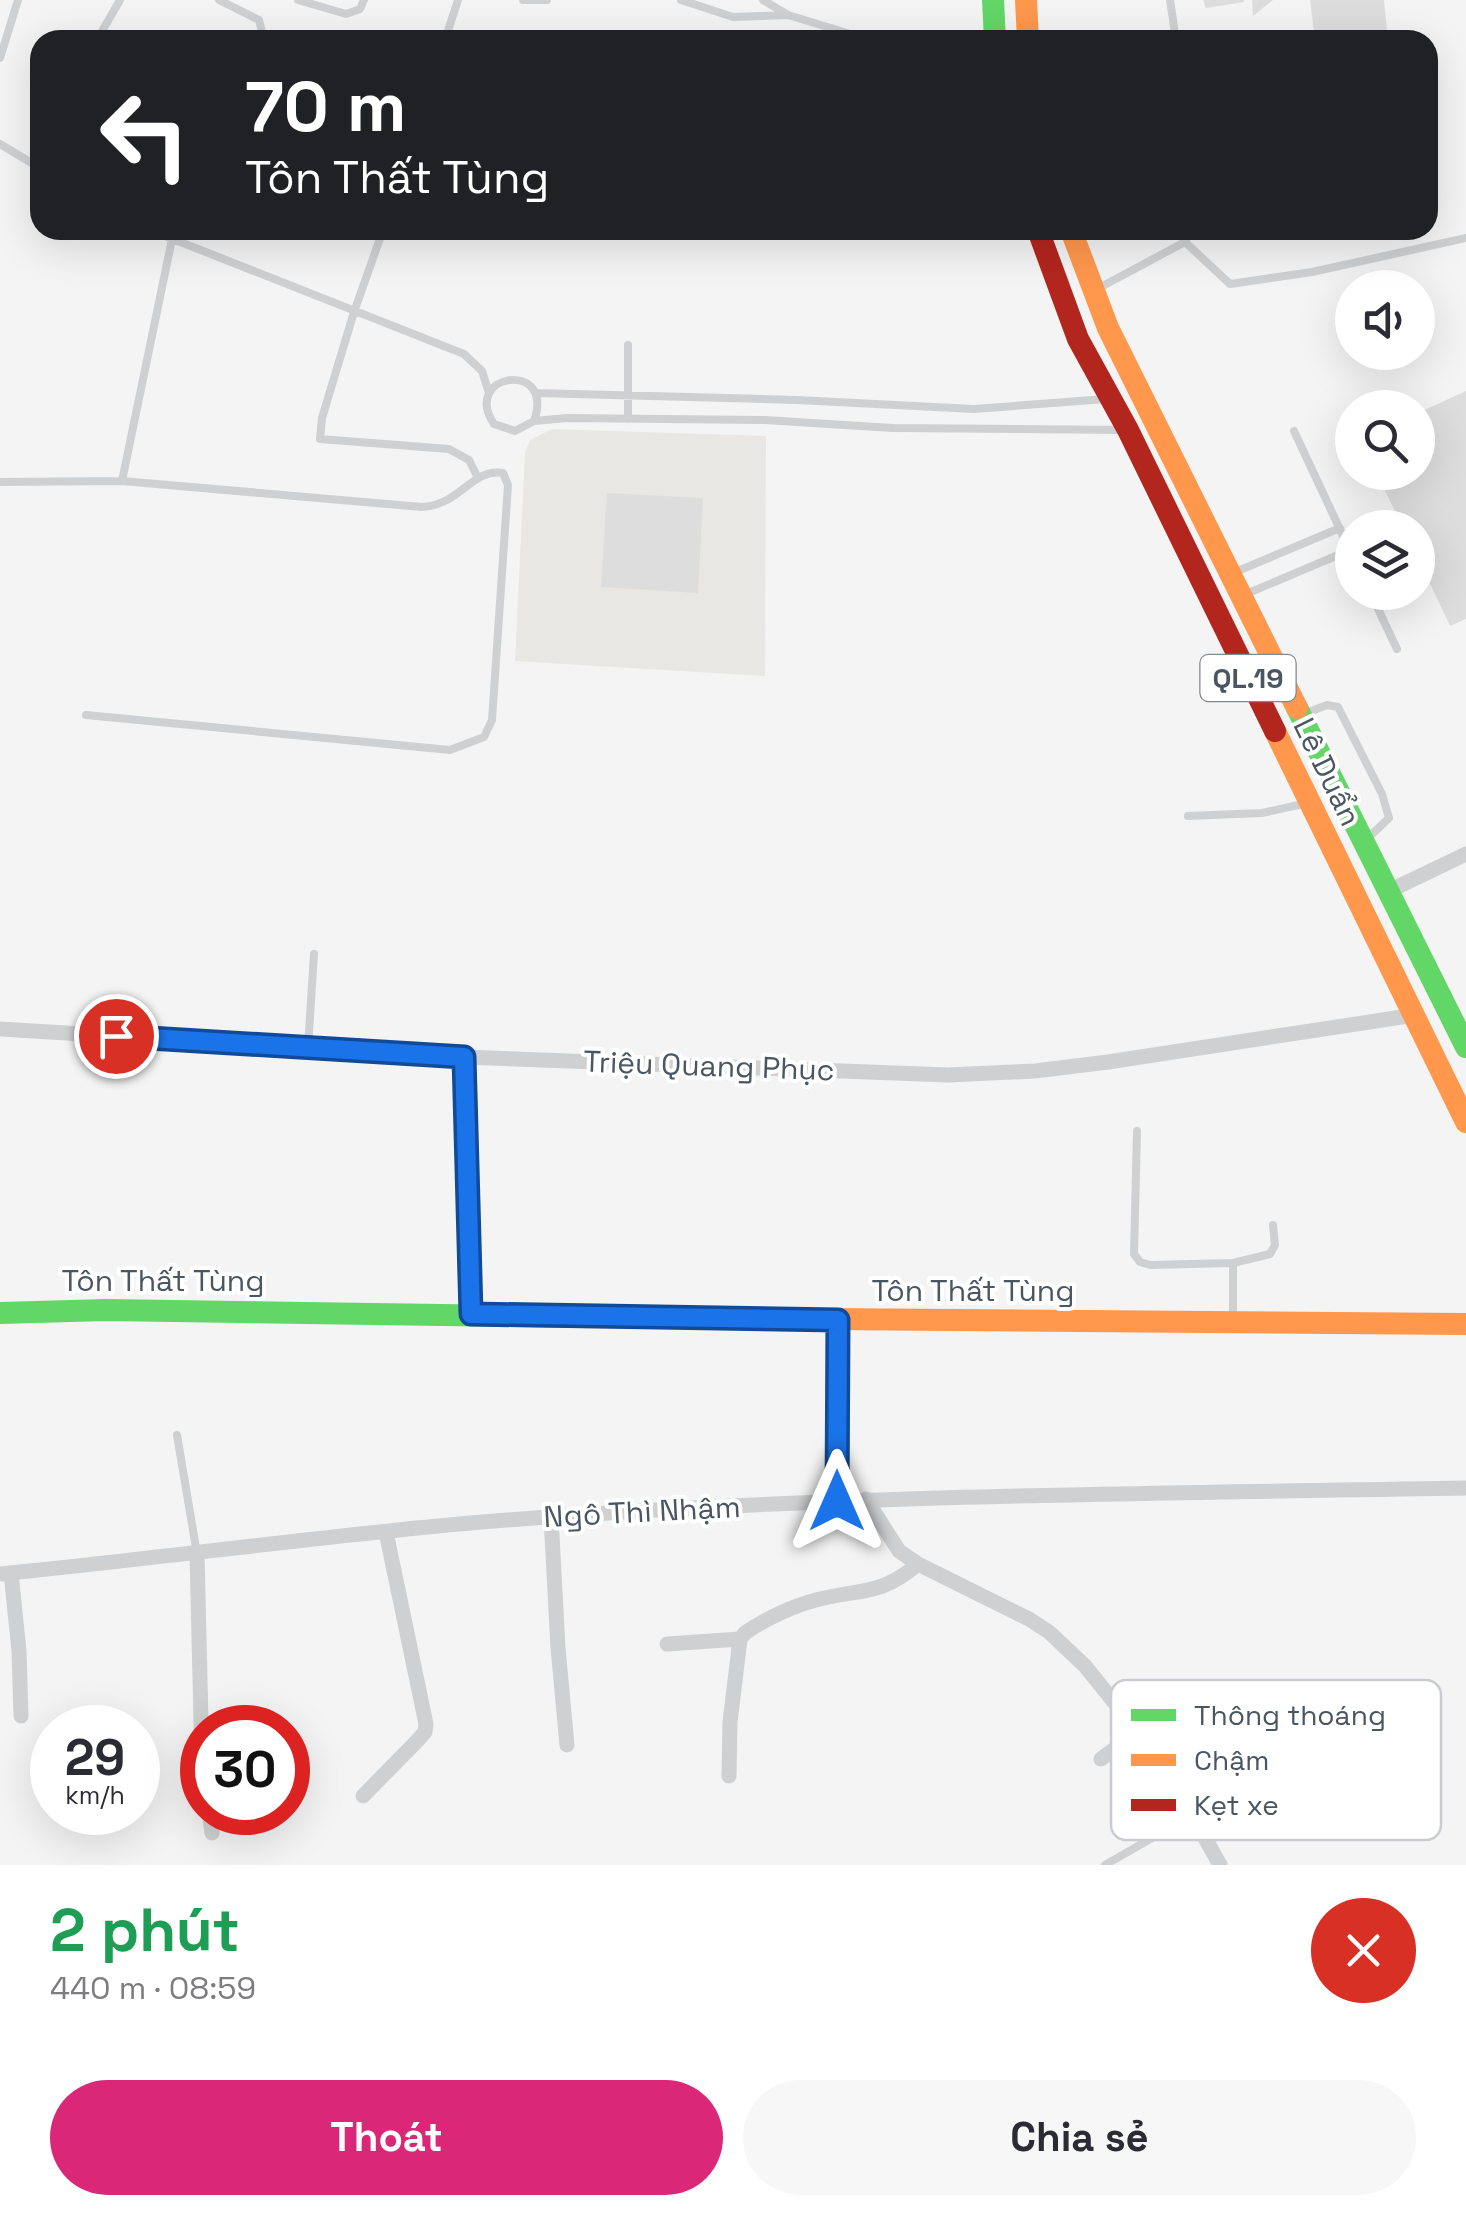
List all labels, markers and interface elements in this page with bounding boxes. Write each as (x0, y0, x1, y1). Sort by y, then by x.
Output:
text: 70 m (245, 62, 406, 151)
icon: left (80, 70, 210, 200)
text: Tôn Thất Tùng (245, 149, 549, 206)
map controls (1335, 270, 1435, 610)
button: sound (1335, 270, 1435, 370)
button: search (1335, 390, 1435, 490)
button: layers (1335, 510, 1435, 610)
road number: QL.19 (1200, 655, 1296, 701)
street label: Lê Duẩn (1285, 711, 1370, 832)
pin (74, 994, 159, 1079)
icon: arrive (89, 1009, 144, 1064)
street label: Triệu Quang Phục (583, 1042, 835, 1089)
street label: Tôn Thất Tùng (62, 1261, 264, 1300)
street label: Tôn Thất Tùng (872, 1271, 1074, 1310)
position arrow (785, 1449, 889, 1553)
street label: Ngô Thì Nhậm (543, 1487, 741, 1536)
legend (1111, 1680, 1441, 1840)
text: Thông thoáng (1194, 1697, 1386, 1733)
speed limit sign: 30 (180, 1705, 310, 1835)
text: 29 (65, 1726, 125, 1790)
text: Chậm (1194, 1742, 1269, 1778)
text: km/h (65, 1779, 125, 1811)
text: Kẹt xe (1194, 1787, 1279, 1823)
text: 2 phút (50, 1892, 240, 1969)
button: close (1311, 1898, 1416, 2003)
text: 440 m · 08:59 (50, 1968, 256, 2008)
button: Thoát (50, 2080, 723, 2195)
button: Chia sẻ (743, 2080, 1416, 2195)

